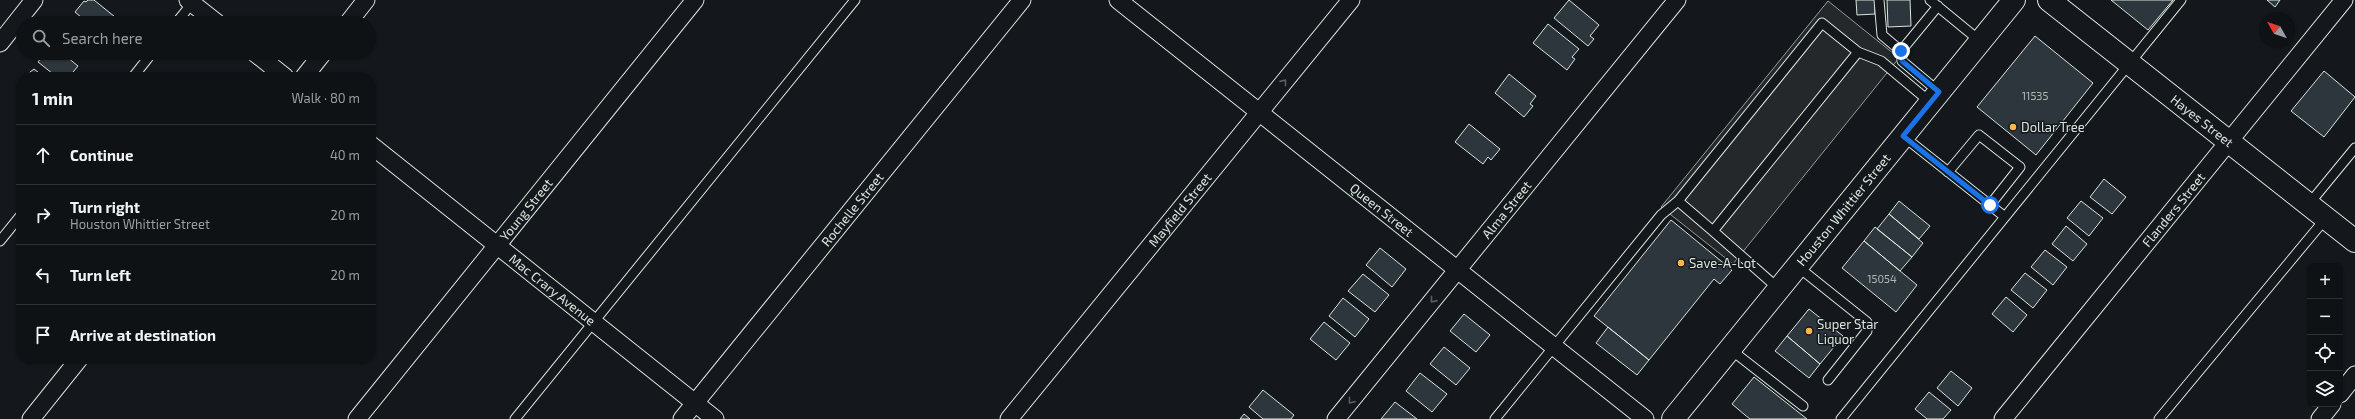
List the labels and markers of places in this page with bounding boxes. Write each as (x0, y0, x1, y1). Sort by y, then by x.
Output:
place label: Dollar Tree (2021, 119, 2085, 135)
marker: Dollar Tree (2008, 122, 2018, 132)
place label: Save-A-Lot (1689, 255, 1756, 271)
marker: Save-A-Lot (1676, 258, 1686, 268)
place label: Super Star Liquor (1817, 316, 1879, 347)
marker: Super Star Liquor (1804, 326, 1814, 336)

